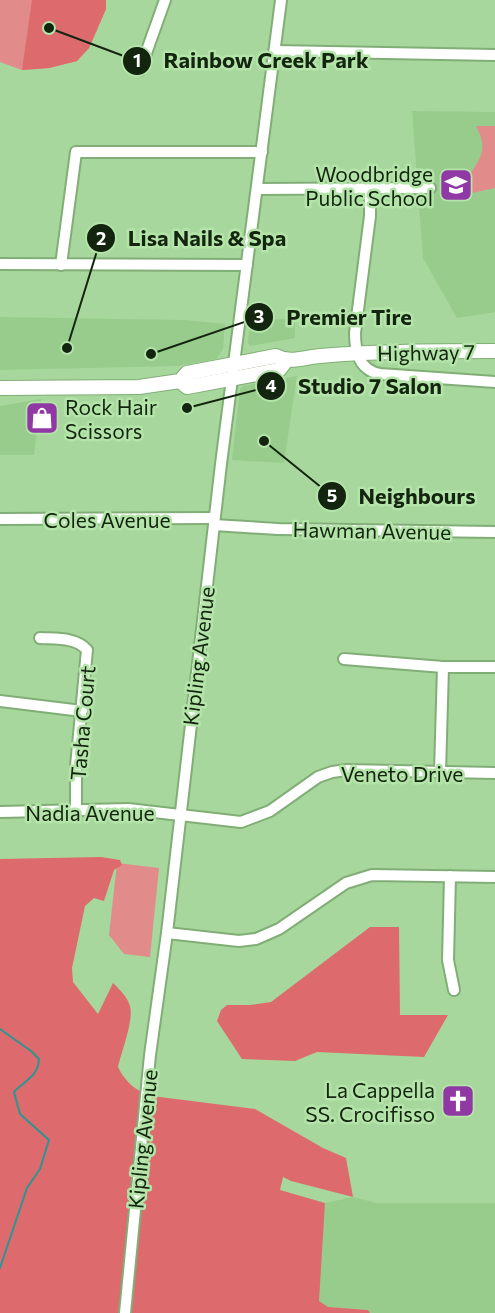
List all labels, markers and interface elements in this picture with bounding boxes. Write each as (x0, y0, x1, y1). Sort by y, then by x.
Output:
callout: Rainbow Creek Park (122, 41, 381, 81)
text: Rainbow Creek Park (163, 46, 369, 73)
text: 1 (133, 49, 141, 71)
place label: Woodbridge Public School (305, 161, 433, 210)
school or university icon: Woodbridge Public School (438, 167, 474, 203)
callout: Lisa Nails & Spa (86, 218, 298, 258)
text: Lisa Nails & Spa (128, 224, 286, 251)
text: 2 (96, 227, 106, 249)
callout: Premier Tire (244, 297, 423, 337)
text: Premier Tire (286, 303, 412, 330)
text: 3 (254, 305, 264, 327)
street label: Highway 7 (377, 339, 475, 365)
callout: Studio 7 Salon (256, 366, 454, 406)
text: Studio 7 Salon (298, 372, 442, 399)
text: 4 (265, 374, 277, 396)
place label: Rock Hair Scissors (65, 394, 157, 443)
shop icon: Rock Hair Scissors (24, 400, 60, 436)
callout: Neighbours (317, 476, 488, 516)
text: Neighbours (359, 482, 475, 509)
text: 5 (327, 484, 337, 506)
street label: Coles Avenue (44, 507, 170, 532)
street label: Hawman Avenue (292, 516, 452, 544)
street label: Kipling Avenue (177, 585, 219, 727)
street label: Tasha Court (65, 665, 99, 781)
street label: Veneto Drive (341, 761, 463, 786)
street label: Nadia Avenue (25, 800, 155, 825)
street label: Kipling Avenue (122, 1068, 162, 1210)
place label: La Cappella SS. Crocifisso (305, 1077, 435, 1126)
church icon: La Cappella SS. Crocifisso (440, 1083, 476, 1119)

